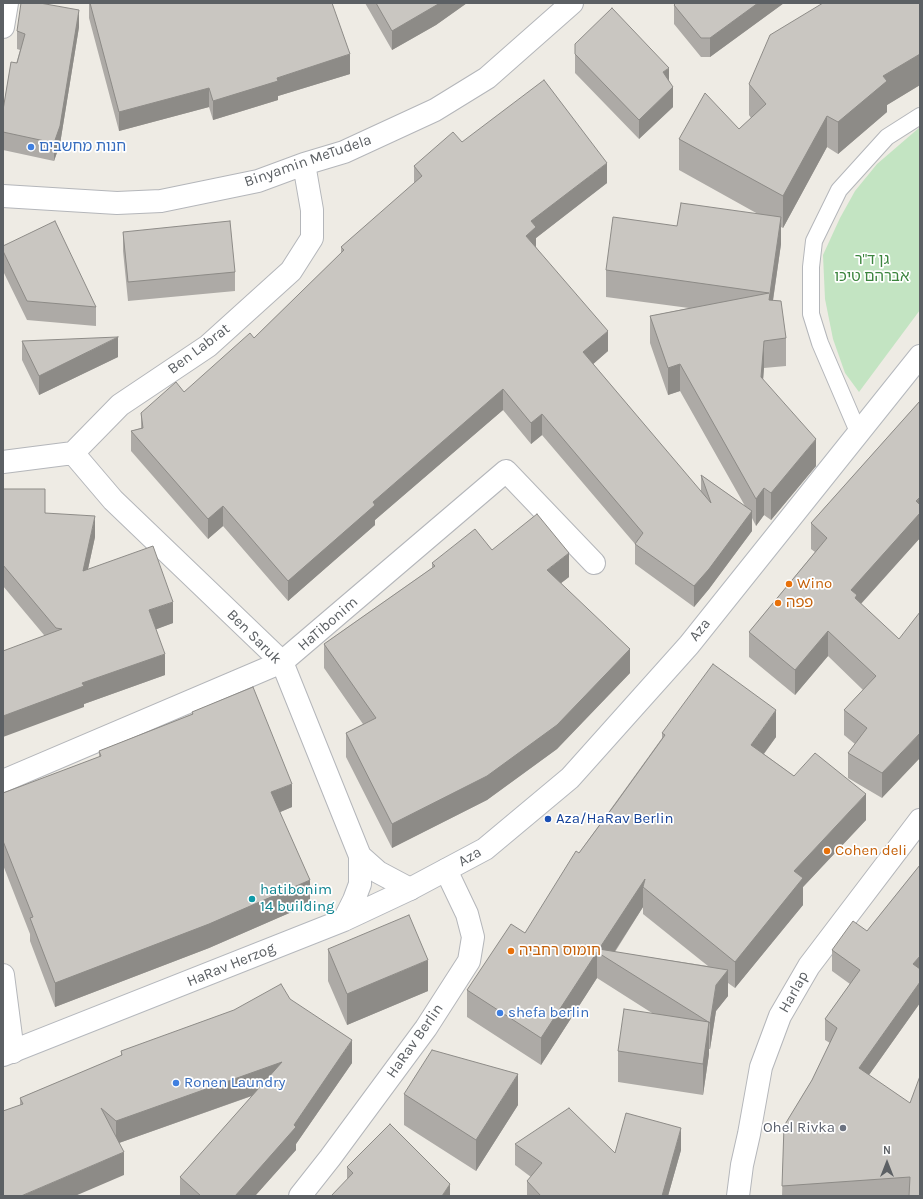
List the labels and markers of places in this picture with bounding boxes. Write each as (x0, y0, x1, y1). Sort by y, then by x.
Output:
place label: חנות מחשבים (39, 138, 126, 156)
marker: חנות מחשבים (26, 142, 36, 152)
place label: Wino (797, 575, 832, 593)
marker: Wino (784, 579, 794, 589)
place label: פפה (786, 594, 813, 612)
marker: פפה (773, 598, 783, 608)
place label: Aza/HaRav Berlin (556, 810, 673, 828)
marker: Aza/HaRav Berlin (543, 814, 553, 824)
place label: Cohen deli (835, 842, 907, 860)
marker: Cohen deli (822, 846, 832, 856)
place label: hatibonim 14 building (260, 881, 334, 916)
marker: hatibonim 14 building (247, 894, 257, 904)
place label: חומוס רחביה (519, 942, 601, 960)
marker: חומוס רחביה (506, 946, 516, 956)
place label: shefa berlin (508, 1004, 589, 1022)
marker: shefa berlin (495, 1008, 505, 1018)
place label: Ronen Laundry (184, 1074, 285, 1092)
marker: Ronen Laundry (171, 1078, 181, 1088)
place label: Ohel Rivka (763, 1119, 835, 1137)
marker: Ohel Rivka (838, 1123, 848, 1133)

